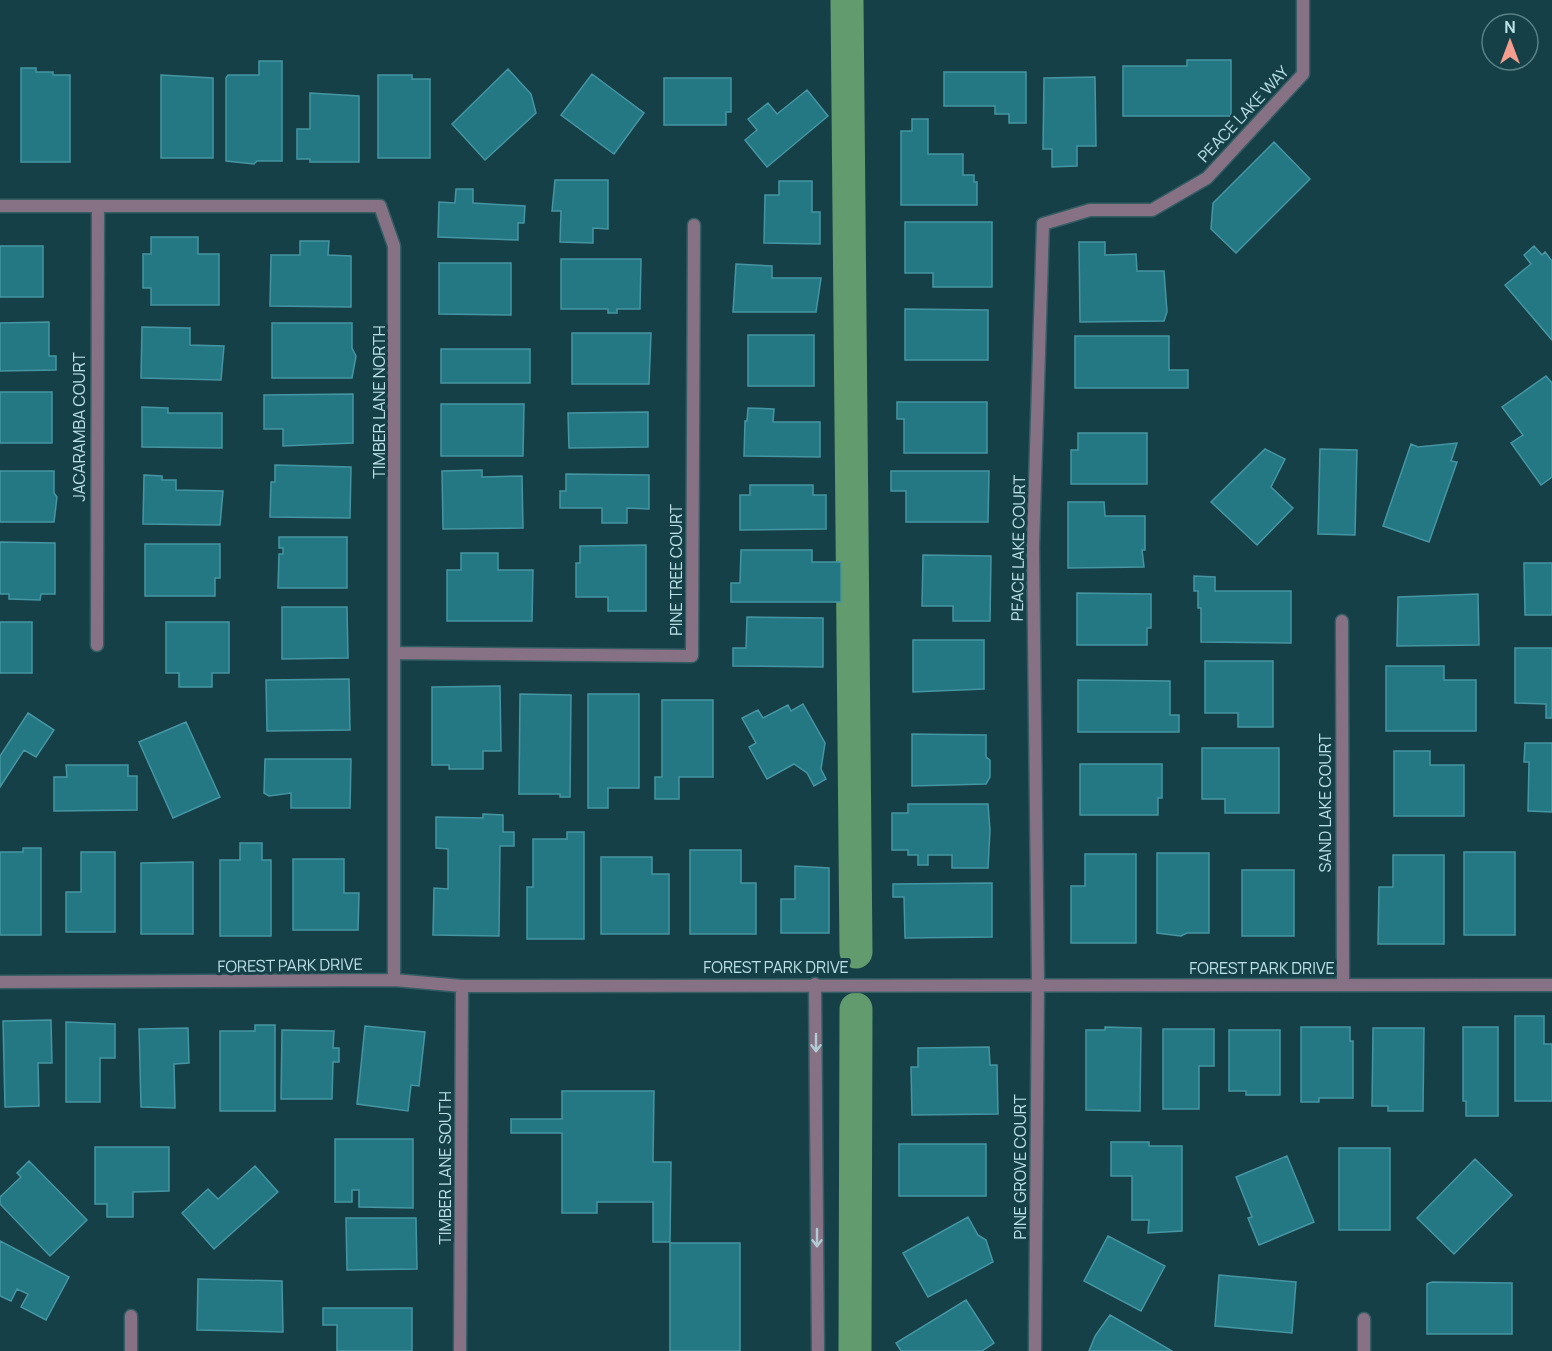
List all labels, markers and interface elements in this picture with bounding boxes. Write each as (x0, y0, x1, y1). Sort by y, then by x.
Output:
north arrow (1480, 12, 1540, 72)
text: N (1504, 16, 1516, 38)
street label: PEACE LAKE WAY (1193, 61, 1294, 167)
street label: TIMBER LANE NORTH (368, 325, 390, 479)
street label: JACARAMBA COURT (68, 352, 90, 501)
street label: PEACE LAKE COURT (1006, 474, 1030, 621)
street label: PINE TREE COURT (665, 504, 687, 636)
street label: SAND LAKE COURT (1314, 733, 1336, 872)
street label: FOREST PARK DRIVE (217, 953, 363, 977)
street label: FOREST PARK DRIVE (703, 956, 849, 978)
street label: FOREST PARK DRIVE (1189, 957, 1335, 979)
one-way arrow (810, 1032, 822, 1052)
street label: TIMBER LANE SOUTH (434, 1091, 456, 1245)
street label: PINE GROVE COURT (1009, 1094, 1031, 1240)
one-way arrow (812, 1227, 823, 1247)

